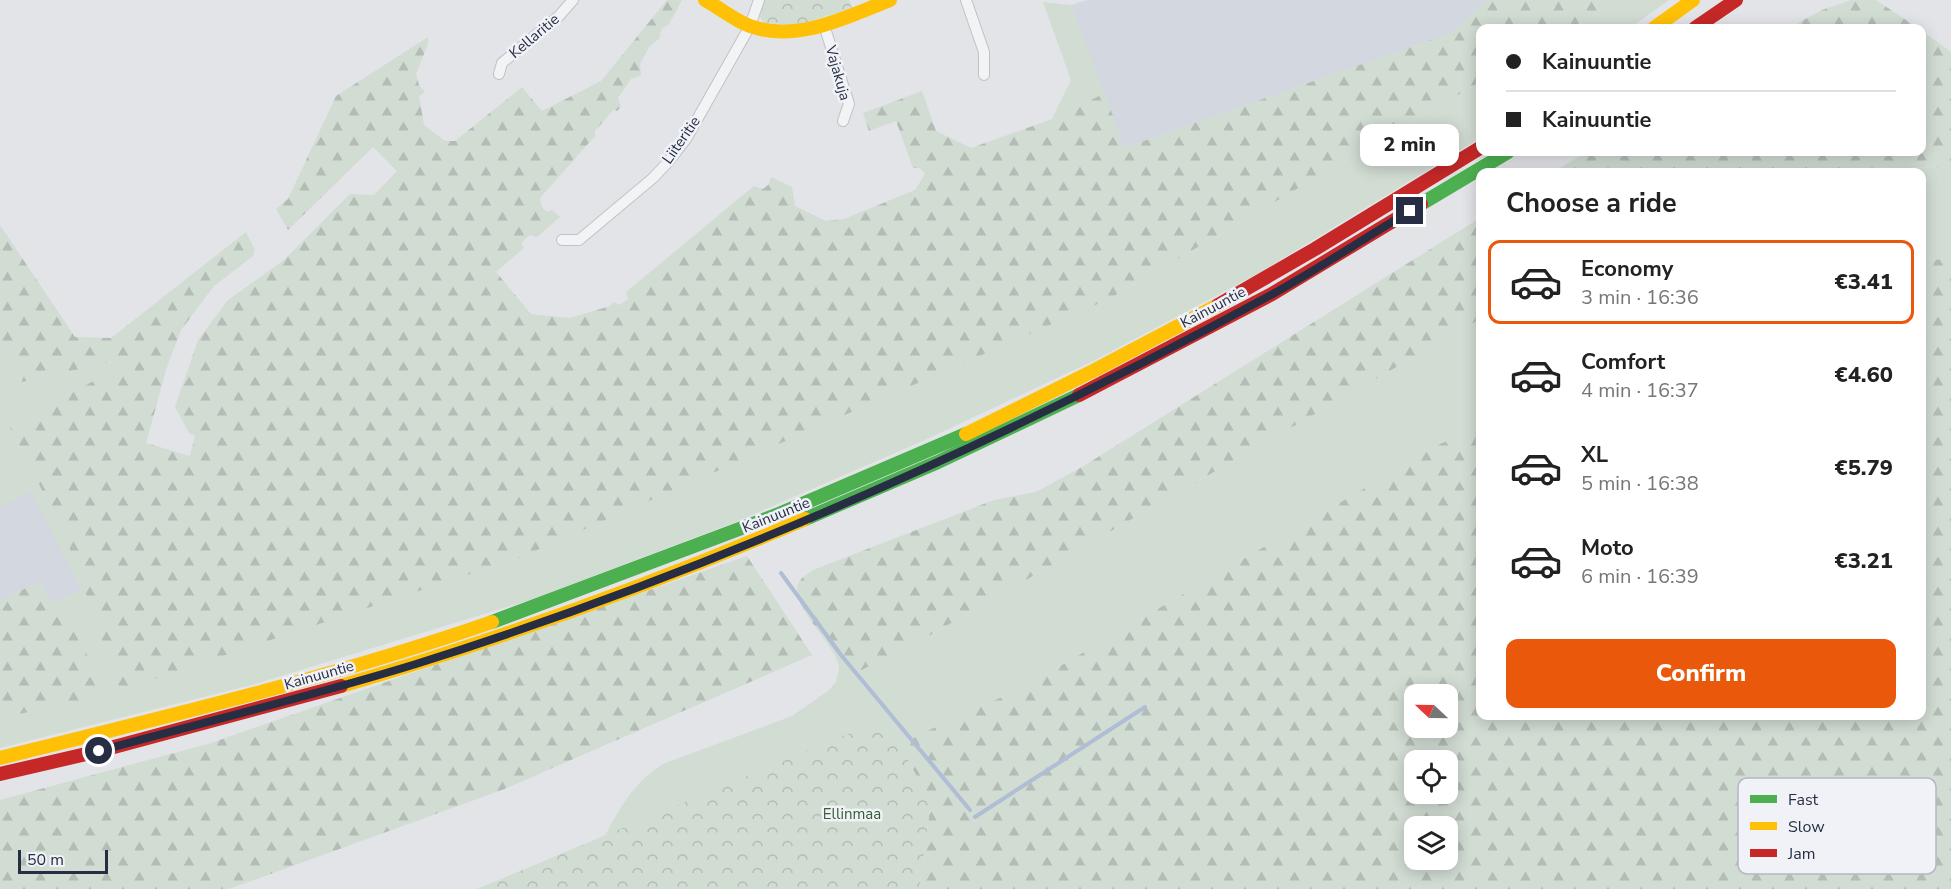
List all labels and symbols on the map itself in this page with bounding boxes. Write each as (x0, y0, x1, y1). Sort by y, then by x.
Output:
street label: Kellaritie (505, 9, 563, 63)
street label: Vajakuja (820, 42, 855, 103)
street label: Liiteritie (657, 112, 705, 168)
callout: 2 min (1360, 124, 1460, 166)
route end (1396, 197, 1423, 224)
street label: Kainuuntie (1177, 281, 1249, 333)
street label: Kainuuntie (739, 492, 813, 538)
street label: Kainuuntie (282, 656, 356, 694)
north arrow (1404, 684, 1458, 738)
route start (85, 737, 112, 764)
legend (1738, 778, 1936, 874)
text: Fast (1788, 789, 1819, 811)
park label: Ellinmaa (823, 804, 881, 824)
text: Slow (1788, 816, 1825, 838)
text: Jam (1787, 843, 1815, 865)
scale bar (18, 847, 108, 874)

